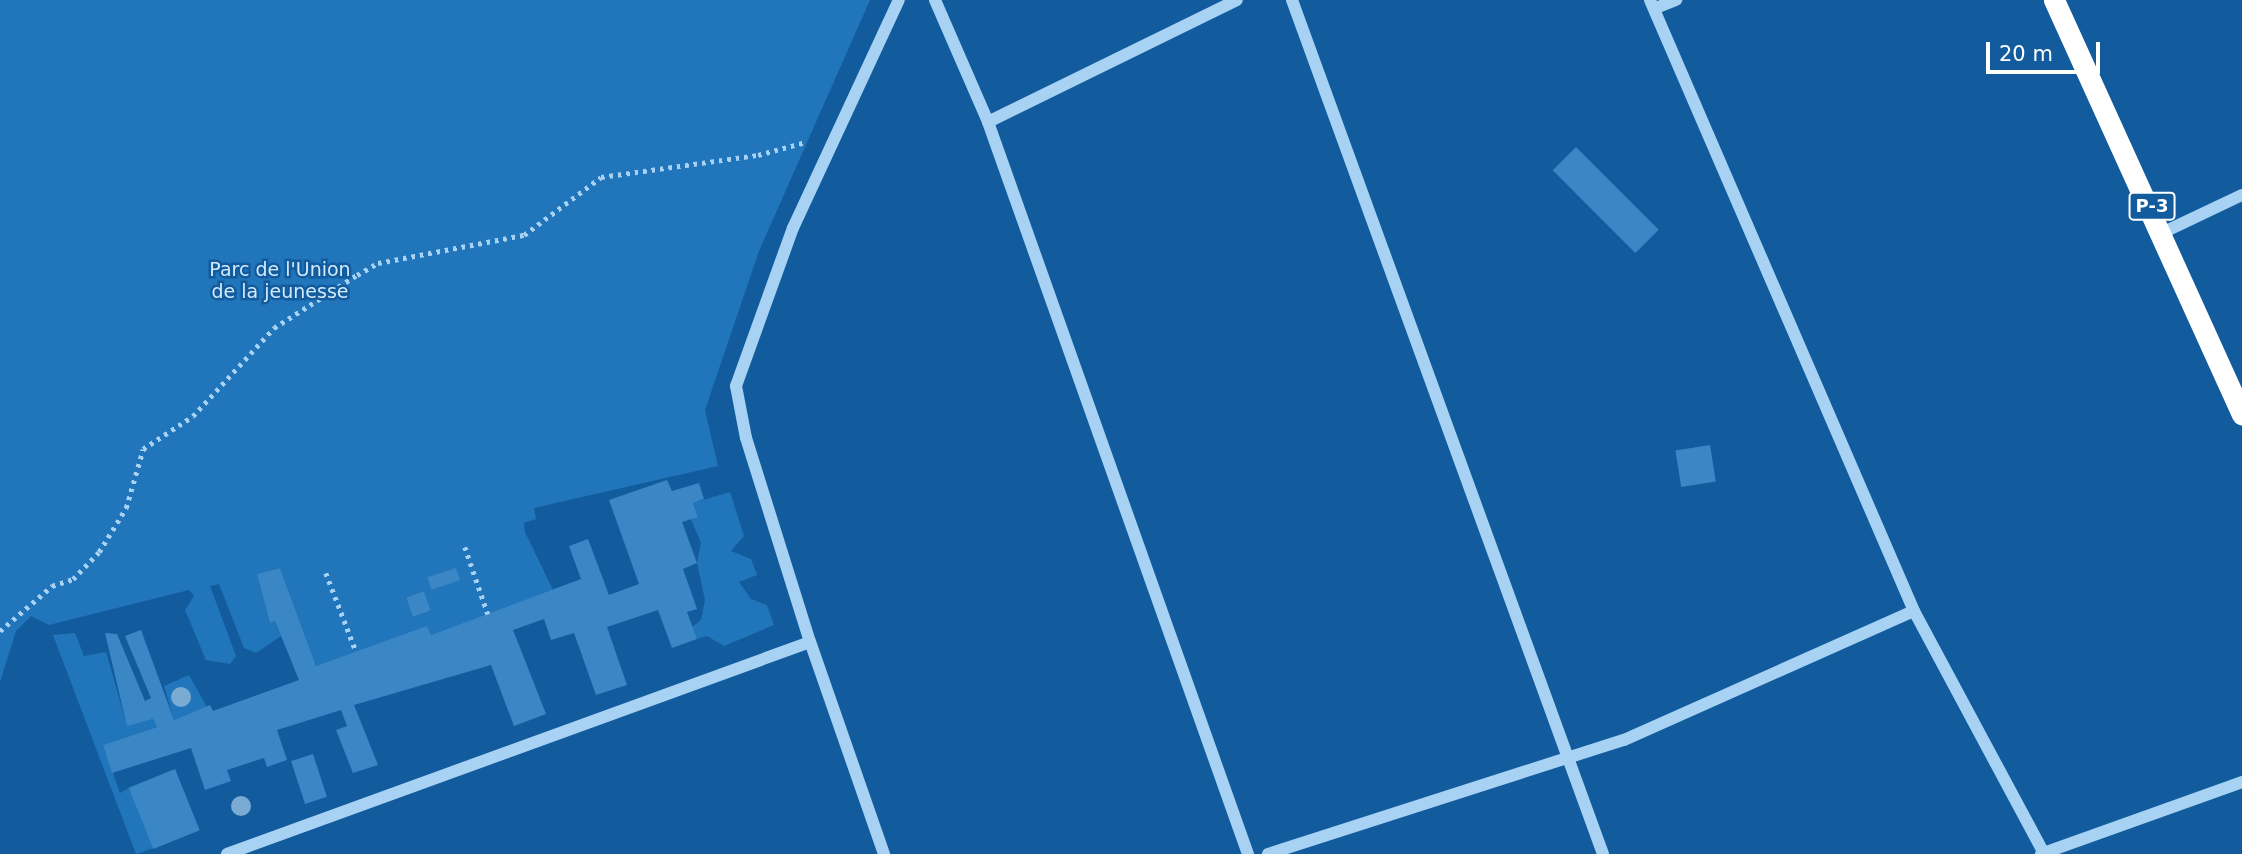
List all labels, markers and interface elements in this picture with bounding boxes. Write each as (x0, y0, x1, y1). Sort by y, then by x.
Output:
scale bar (1990, 28, 2104, 72)
text: 20 m (1999, 42, 2053, 66)
road number: P-3 (2128, 191, 2176, 220)
park label: Parc de l'Union de la jeunesse (209, 259, 351, 303)

